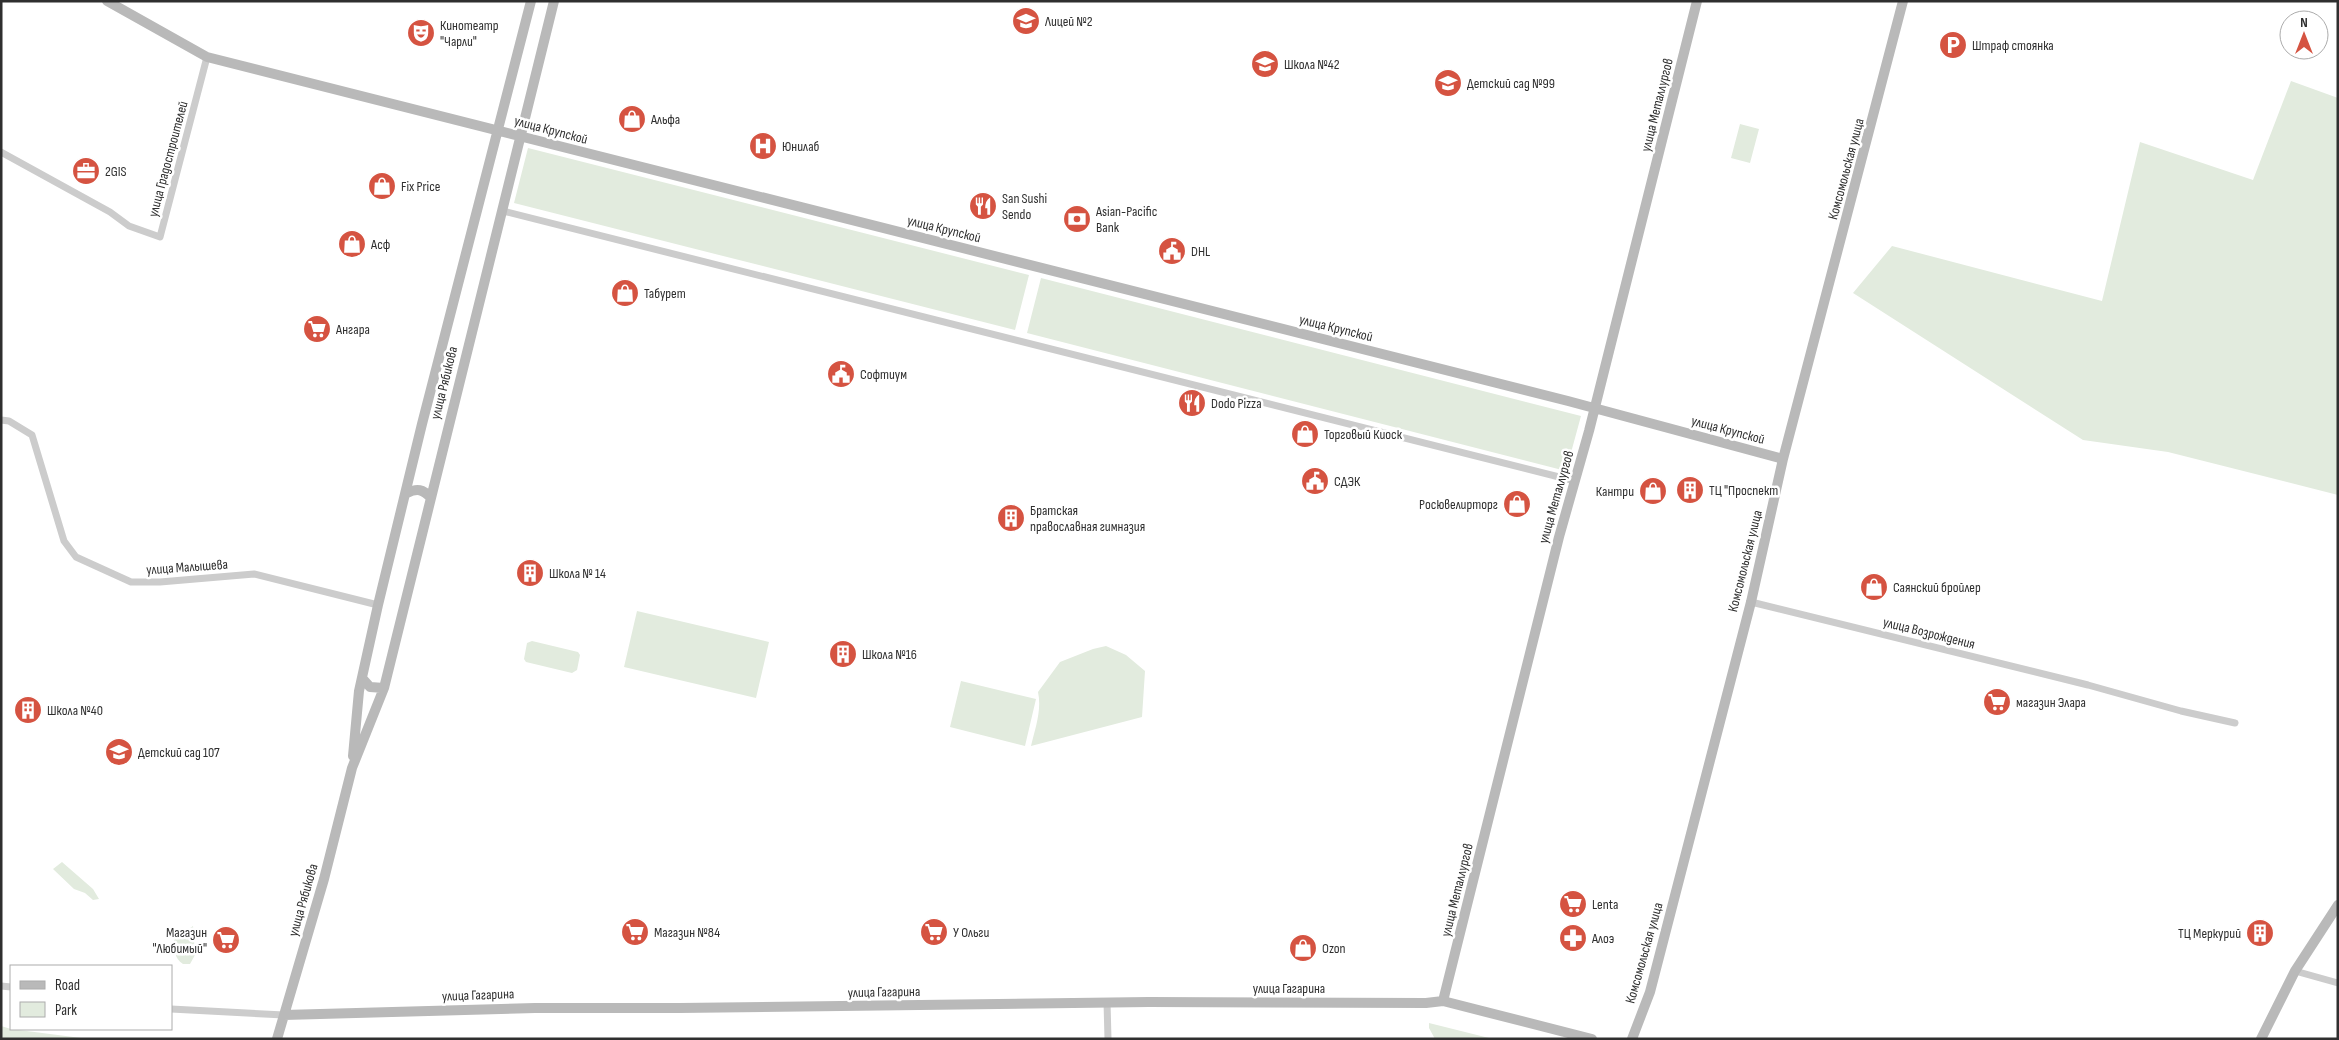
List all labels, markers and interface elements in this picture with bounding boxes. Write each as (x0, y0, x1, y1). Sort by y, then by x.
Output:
school or university icon: Лицей №2 (1011, 6, 1041, 36)
north arrow (2279, 10, 2329, 60)
place label: Лицей №2 (1044, 13, 1093, 30)
text: N (2300, 14, 2308, 31)
place label: Кинотеатр "Чарли" (440, 17, 499, 50)
theatre icon: Кинотеатр "Чарли" (406, 18, 436, 48)
parking icon: Штраф стоянка (1938, 30, 1968, 60)
place label: Штраф стоянка (1972, 37, 2054, 54)
school or university icon: Школа №42 (1250, 49, 1280, 79)
place label: Школа №42 (1284, 56, 1340, 73)
street label: улица Металлургов (1637, 56, 1677, 154)
school or university icon: Детский сад №99 (1433, 68, 1463, 98)
place label: Детский сад №99 (1467, 75, 1555, 92)
street label: улица Градостроителей (144, 99, 192, 219)
shop icon: Альфа (617, 104, 647, 134)
place label: Альфа (650, 111, 680, 128)
street label: улица Крупской (512, 112, 590, 148)
street label: Комсомольская улица (1824, 116, 1868, 222)
hospital icon: Юнилаб (748, 131, 778, 161)
place label: Юнилаб (782, 138, 820, 155)
office icon: 2GIS (71, 156, 101, 186)
place label: 2GIS (105, 163, 127, 180)
shop icon: Fix Price (367, 171, 397, 201)
place label: Fix Price (401, 178, 440, 195)
place label: San Sushi Sendo (1002, 190, 1047, 223)
restaurant icon: San Sushi Sendo (968, 191, 998, 221)
place label: Asian-Pacific Bank (1095, 203, 1157, 236)
bank icon: Asian-Pacific Bank (1062, 204, 1092, 234)
street label: улица Крупской (905, 212, 983, 246)
shop icon: Асф (337, 229, 367, 259)
place label: Асф (370, 236, 390, 253)
public building icon: DHL (1157, 236, 1187, 266)
place label: DHL (1191, 243, 1210, 260)
shop icon: Табурет (610, 278, 640, 308)
place label: Табурет (644, 285, 686, 302)
street label: улица Крупской (1297, 311, 1375, 345)
supermarket icon: Ангара (302, 314, 332, 344)
place label: Ангара (335, 321, 370, 338)
street label: улица Рябикова (427, 345, 461, 421)
public building icon: Софтиум (826, 359, 856, 389)
place label: Софтиум (860, 366, 907, 383)
restaurant icon: Dodo Pizza (1177, 388, 1207, 418)
place label: Dodo Pizza (1211, 395, 1262, 412)
street label: улица Крупской (1689, 412, 1767, 448)
shop icon: Торговый Киоск (1290, 419, 1320, 449)
place label: Торговый Киоск (1324, 426, 1403, 443)
street label: улица Металлургов (1535, 448, 1577, 545)
public building icon: СДЭК (1300, 466, 1330, 496)
place label: СДЭК (1334, 473, 1361, 490)
building icon: ТЦ "Проспект (1675, 475, 1705, 505)
shop icon: Кантри (1638, 476, 1668, 506)
place label: ТЦ "Проспект (1709, 482, 1778, 499)
place label: Кантри (1596, 483, 1634, 500)
shop icon: Росювелирторг (1502, 489, 1532, 519)
place label: Росювелирторг (1419, 496, 1498, 513)
place label: Братская православная гимназия (1030, 502, 1145, 535)
building icon: Братская православная гимназия (996, 503, 1026, 533)
street label: Комсомольская улица (1724, 508, 1766, 614)
street label: улица Малышева (146, 556, 228, 578)
building icon: Школа № 14 (515, 558, 545, 588)
place label: Школа № 14 (549, 565, 606, 582)
shop icon: Саянский бройлер (1859, 572, 1889, 602)
place label: Саянский бройлер (1893, 579, 1981, 596)
street label: улица Возрождения (1881, 613, 1977, 653)
building icon: Школа №16 (828, 639, 858, 669)
place label: Школа №16 (862, 646, 917, 663)
supermarket icon: магазин Элара (1982, 687, 2012, 717)
place label: магазин Элара (2016, 694, 2086, 711)
building icon: Школа №40 (13, 695, 43, 725)
place label: Школа №40 (47, 702, 103, 719)
school or university icon: Детский сад 107 (104, 737, 134, 767)
place label: Детский сад 107 (138, 744, 220, 761)
street label: улица Металлургов (1437, 841, 1477, 939)
street label: улица Рябикова (285, 862, 321, 938)
supermarket icon: Lenta (1558, 889, 1588, 919)
place label: Lenta (1592, 896, 1618, 913)
street label: Комсомольская улица (1621, 901, 1667, 1005)
supermarket icon: Магазин №84 (620, 917, 650, 947)
supermarket icon: У Ольги (919, 917, 949, 947)
building icon: ТЦ Меркурий (2245, 918, 2275, 948)
pharmacy icon: Алоэ (1558, 923, 1588, 953)
place label: Магазин "Любимый" (153, 924, 207, 957)
place label: Магазин №84 (654, 924, 720, 941)
place label: У Ольги (953, 924, 990, 941)
supermarket icon: Магазин "Любимый" (211, 925, 241, 955)
place label: ТЦ Меркурий (2178, 925, 2241, 942)
place label: Алоэ (1591, 930, 1614, 947)
shop icon: Ozon (1288, 933, 1318, 963)
place label: Ozon (1322, 940, 1346, 957)
legend (10, 965, 172, 1030)
text: Road (55, 976, 80, 995)
street label: улица Гагарина (1253, 980, 1325, 997)
street label: улица Гагарина (848, 983, 920, 1001)
street label: улица Гагарина (441, 985, 515, 1005)
text: Park (55, 1001, 77, 1020)

